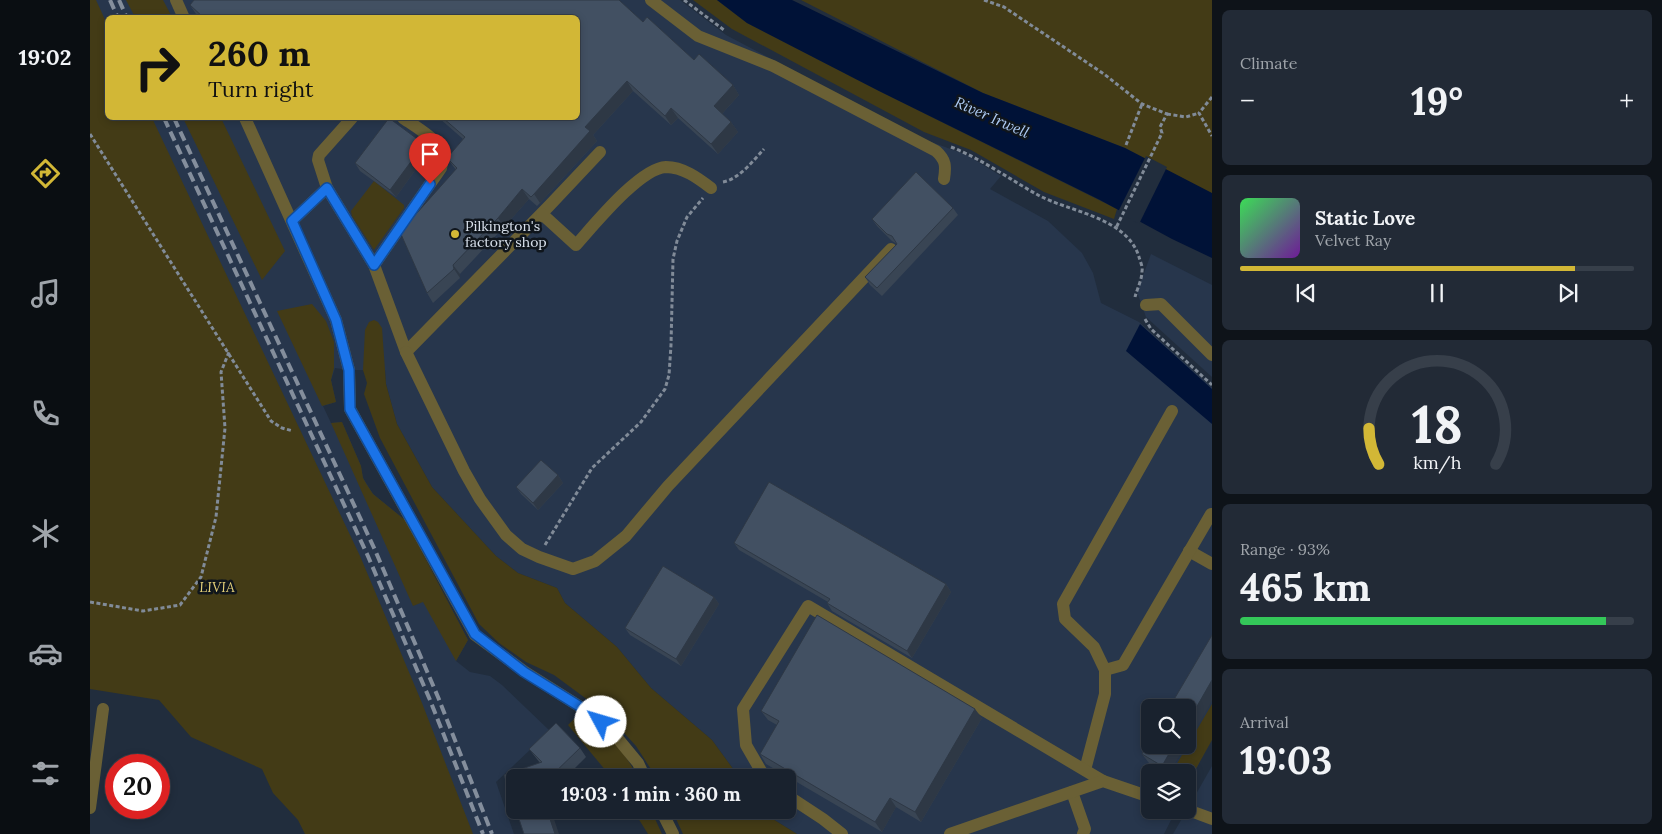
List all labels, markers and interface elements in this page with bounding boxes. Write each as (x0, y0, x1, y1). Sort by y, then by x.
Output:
text: 260 m (208, 31, 310, 76)
icon: right (125, 35, 190, 100)
text: 19:02 (19, 43, 71, 71)
text: Climate (1240, 53, 1297, 73)
text: Turn right (208, 75, 313, 103)
text: 19° (1411, 77, 1463, 125)
text: − (1240, 83, 1255, 119)
text: + (1619, 83, 1634, 119)
water label: River Irwell (952, 92, 1033, 142)
pin (409, 133, 451, 184)
icon: arrive (416, 140, 444, 168)
icon: directions (28, 156, 63, 191)
text: Static Love (1315, 206, 1415, 230)
place label: Pilkington's factory shop (465, 217, 547, 251)
marker: Pilkington's factory shop (449, 228, 461, 240)
text: Velvet Ray (1315, 230, 1391, 250)
icon: music (28, 276, 63, 311)
icon: previous (1292, 279, 1320, 307)
icon: pause (1423, 279, 1451, 307)
icon: next (1554, 279, 1582, 307)
text: 18 (1412, 391, 1462, 457)
icon: phone (28, 396, 63, 431)
text: km/h (1413, 451, 1461, 474)
icon: climate (28, 516, 63, 551)
text: Range · 93% (1240, 539, 1330, 559)
text: 465 km (1240, 563, 1371, 611)
park label: LIVIA (199, 578, 235, 596)
icon: car (28, 636, 63, 671)
position arrow (574, 695, 626, 747)
map controls (1141, 699, 1196, 819)
button: search (1141, 699, 1196, 754)
text: Arrival (1240, 712, 1289, 732)
text: 19:03 (1240, 736, 1332, 784)
speed limit sign: 20 (105, 754, 170, 819)
icon: filters (28, 756, 63, 791)
button: layers (1141, 764, 1196, 819)
text: 19:03 · 1 min · 360 m (561, 782, 741, 806)

